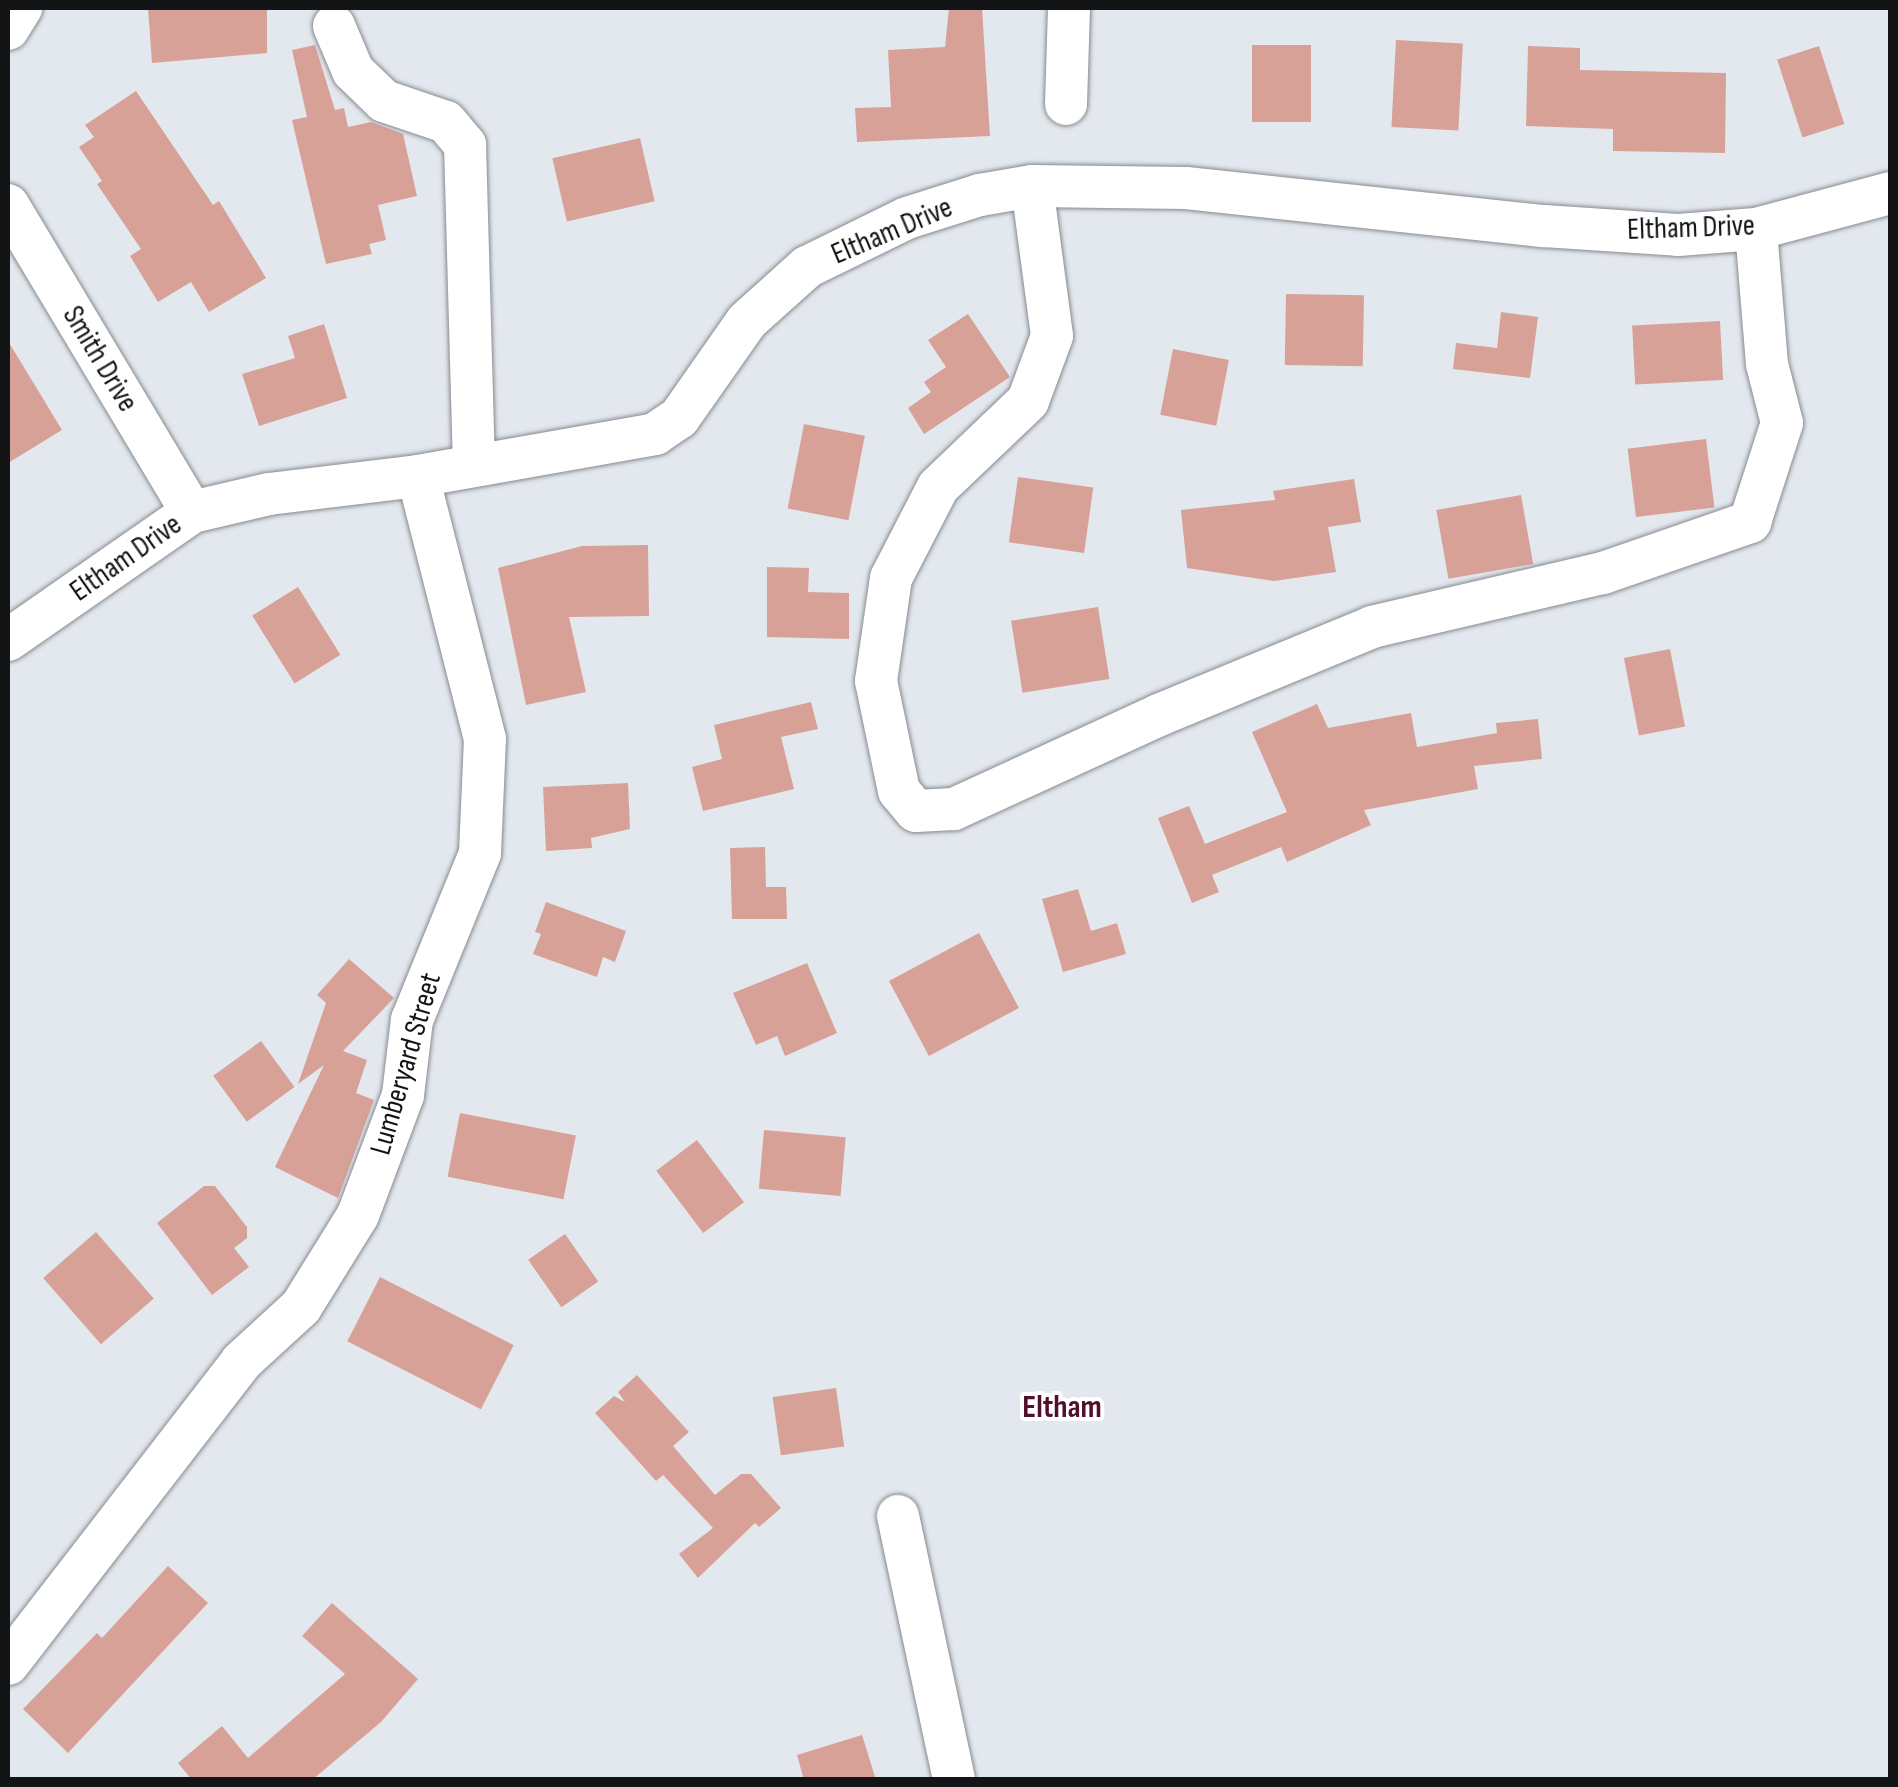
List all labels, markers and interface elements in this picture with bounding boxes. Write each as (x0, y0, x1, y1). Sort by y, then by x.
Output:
street label: Eltham Drive (826, 189, 958, 273)
street label: Eltham Drive (1626, 208, 1756, 248)
street label: Smith Drive (54, 300, 146, 418)
street label: Eltham Drive (63, 507, 189, 609)
street label: Lumberyard Street (363, 969, 449, 1159)
district label: Eltham (1022, 1389, 1102, 1427)

